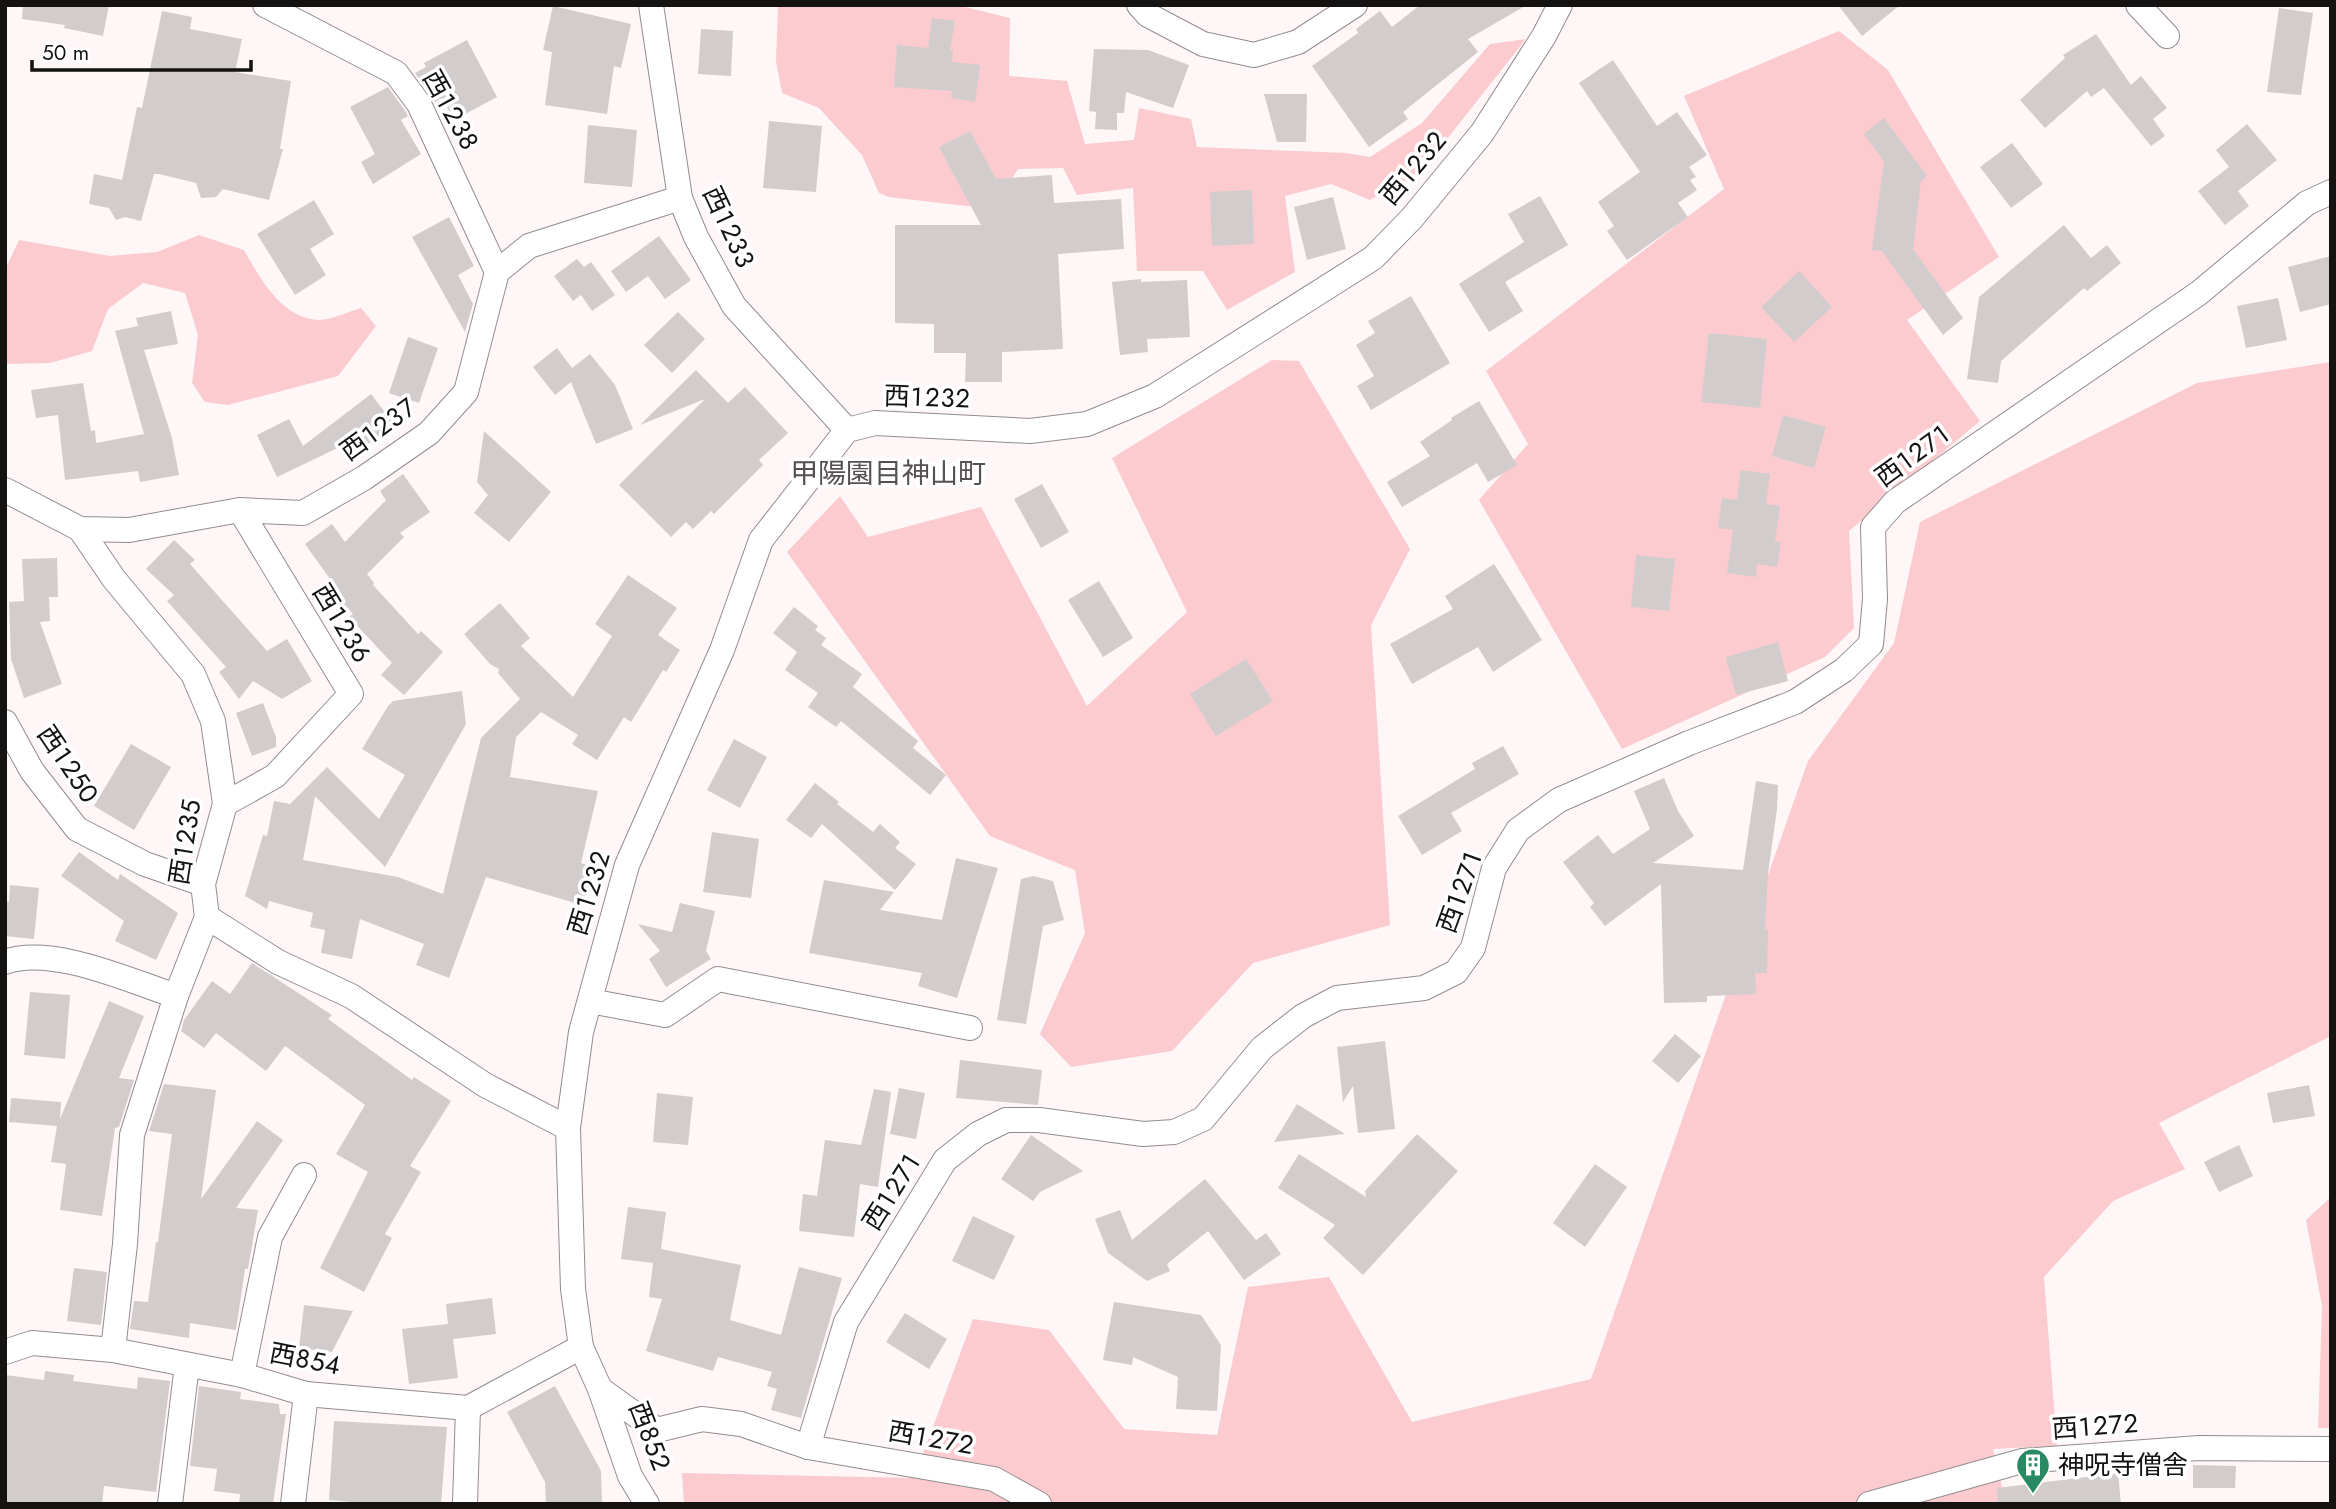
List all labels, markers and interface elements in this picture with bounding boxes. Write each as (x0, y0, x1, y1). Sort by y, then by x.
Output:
scale bar (32, 28, 250, 72)
text: 50 m (42, 38, 89, 68)
street label: 西１２３８ (413, 63, 489, 157)
street label: 西１２３２ (1371, 123, 1455, 213)
street label: 西１２３３ (694, 180, 764, 274)
street label: 西１２３２ (883, 377, 971, 417)
street label: 西１２３７ (332, 388, 424, 470)
street label: 西１２７１ (1867, 414, 1959, 496)
district label: 甲陽園目神山町 (790, 453, 986, 494)
street label: 西１２３６ (303, 576, 381, 670)
street label: 西１２５０ (28, 718, 108, 810)
street label: 西１２３５ (159, 796, 211, 888)
street label: 西１２７１ (1427, 844, 1493, 938)
street label: 西１２３２ (558, 846, 620, 940)
street label: 西１２７１ (853, 1144, 931, 1238)
street label: 西８５４ (266, 1334, 344, 1384)
street label: 西８５２ (619, 1396, 681, 1476)
street label: 西１２７２ (2051, 1404, 2139, 1448)
street label: 西１２７２ (885, 1412, 977, 1464)
building icon: 神呪寺僧舎 (2014, 1446, 2052, 1495)
place label: 神呪寺僧舎 (2058, 1446, 2188, 1484)

